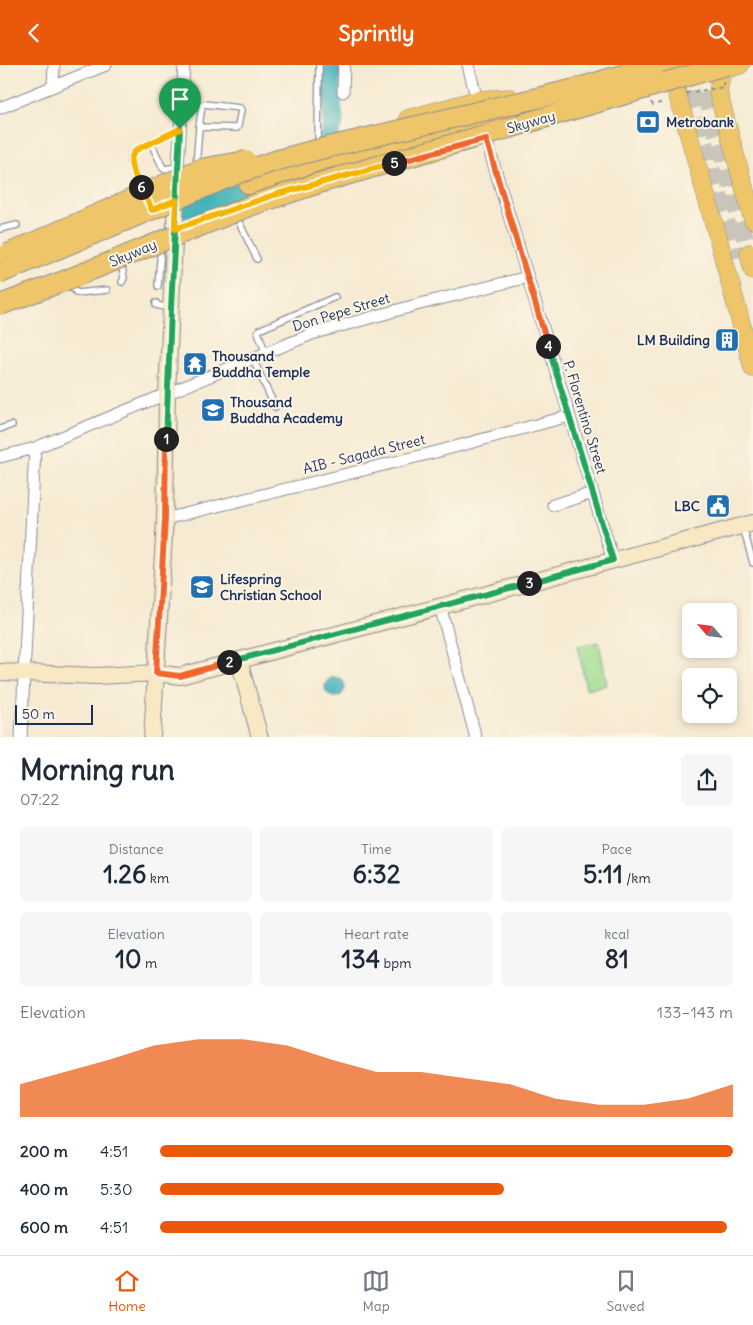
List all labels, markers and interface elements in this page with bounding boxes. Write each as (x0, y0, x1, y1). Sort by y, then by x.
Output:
icon: back (20, 19, 48, 47)
text: Sprintly (338, 19, 415, 47)
icon: search (705, 19, 733, 47)
pin (159, 78, 201, 129)
icon: arrive (166, 85, 194, 113)
street label: Skyway (505, 106, 557, 138)
bank icon: Metrobank (635, 109, 661, 135)
place label: Metrobank (666, 113, 734, 131)
pin: 5 (382, 151, 406, 175)
text: 5 (390, 154, 399, 172)
pin: 6 (128, 175, 154, 199)
text: 6 (137, 178, 146, 196)
street label: Skyway (107, 235, 159, 271)
street label: Don Pepe Street (290, 289, 392, 335)
building icon: LM Building (714, 327, 740, 353)
place label: LM Building (637, 331, 710, 349)
pin: 4 (536, 333, 560, 359)
text: 4 (544, 337, 553, 355)
place label: Thousand Buddha Temple (212, 347, 310, 381)
temple icon: Thousand Buddha Temple (182, 351, 208, 377)
street label: P. Florentino Street (559, 358, 611, 476)
place label: Thousand Buddha Academy (230, 393, 343, 427)
school or university icon: Thousand Buddha Academy (200, 397, 226, 423)
pin: 1 (154, 427, 178, 451)
text: 1 (164, 430, 169, 448)
street label: AIB - Sagada Street (301, 430, 427, 478)
public building icon: LBC (705, 493, 731, 519)
place label: LBC (674, 497, 700, 515)
place label: Lifespring Christian School (220, 570, 322, 604)
pin: 3 (516, 571, 542, 595)
school or university icon: Lifespring Christian School (189, 574, 215, 600)
text: 3 (526, 574, 533, 592)
north arrow (682, 603, 738, 657)
map controls (682, 603, 737, 723)
pin: 2 (216, 649, 242, 675)
text: 2 (226, 653, 233, 671)
button: locate (682, 668, 737, 723)
scale bar (15, 703, 92, 726)
text: 50 m (22, 705, 55, 723)
text: Morning run (20, 752, 175, 788)
button: share (681, 754, 733, 806)
text: 07:22 (20, 789, 59, 809)
text: Distance (109, 840, 164, 858)
text: Time (361, 840, 392, 858)
text: Pace (602, 840, 632, 858)
text: 1.26 (103, 858, 146, 890)
text: 6:32 (353, 858, 400, 890)
text: 5:11 (583, 858, 623, 890)
text: km (146, 869, 169, 887)
text: /km (623, 869, 651, 887)
text: Elevation (107, 925, 165, 943)
text: Heart rate (344, 925, 409, 943)
text: kcal (604, 925, 629, 943)
text: 10 (115, 943, 142, 975)
text: 134 (342, 943, 380, 975)
text: 81 (605, 943, 629, 975)
text: m (142, 954, 157, 972)
text: bpm (380, 954, 411, 972)
text: Elevation (20, 1002, 86, 1022)
text: 133–143 m (657, 1002, 733, 1022)
text: 200 m (20, 1141, 68, 1161)
text: 4:51 (100, 1141, 128, 1161)
text: 400 m (20, 1179, 68, 1199)
text: 5:30 (100, 1179, 132, 1199)
text: 600 m (20, 1217, 68, 1237)
text: 4:51 (100, 1217, 128, 1237)
tab: Home (108, 1267, 146, 1315)
tab: Map (362, 1267, 390, 1315)
tab: Saved (606, 1267, 645, 1315)

